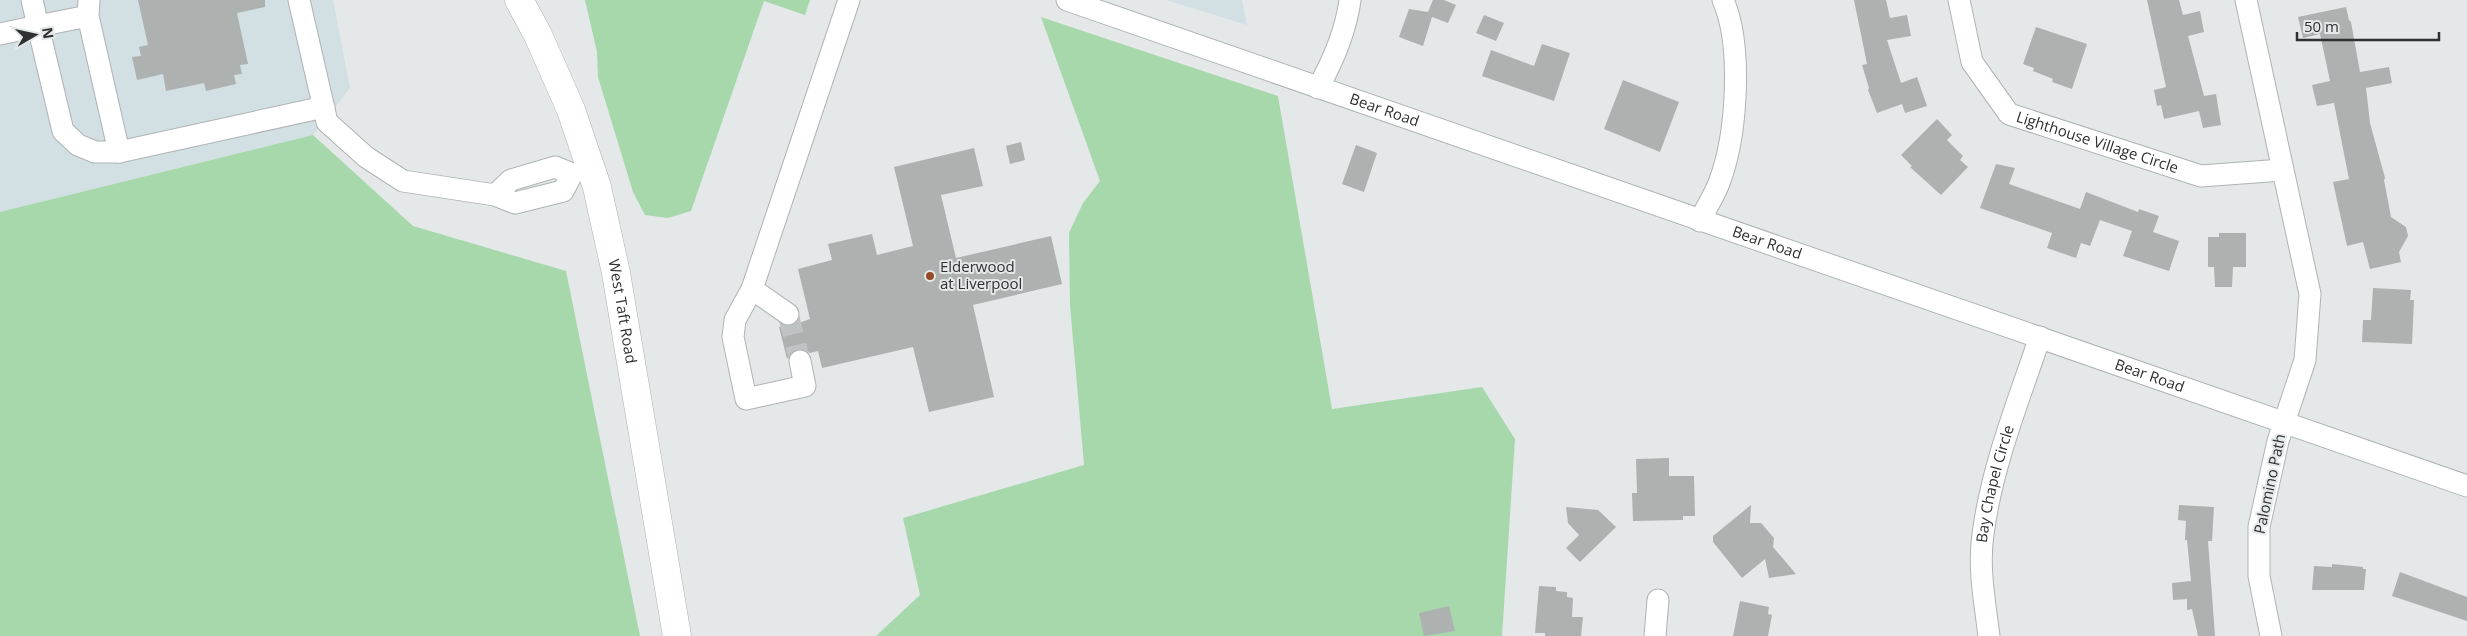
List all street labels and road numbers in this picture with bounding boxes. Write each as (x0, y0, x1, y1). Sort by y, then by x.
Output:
street label: Bear Road (1347, 88, 1422, 131)
street label: Lighthouse Village Circle (2014, 106, 2181, 177)
street label: Bear Road (1730, 221, 1805, 263)
street label: West Taft Road (604, 257, 642, 365)
street label: Bear Road (2112, 354, 2187, 396)
street label: Bay Chapel Circle (1971, 422, 2018, 544)
street label: Palomino Path (2249, 432, 2289, 536)

